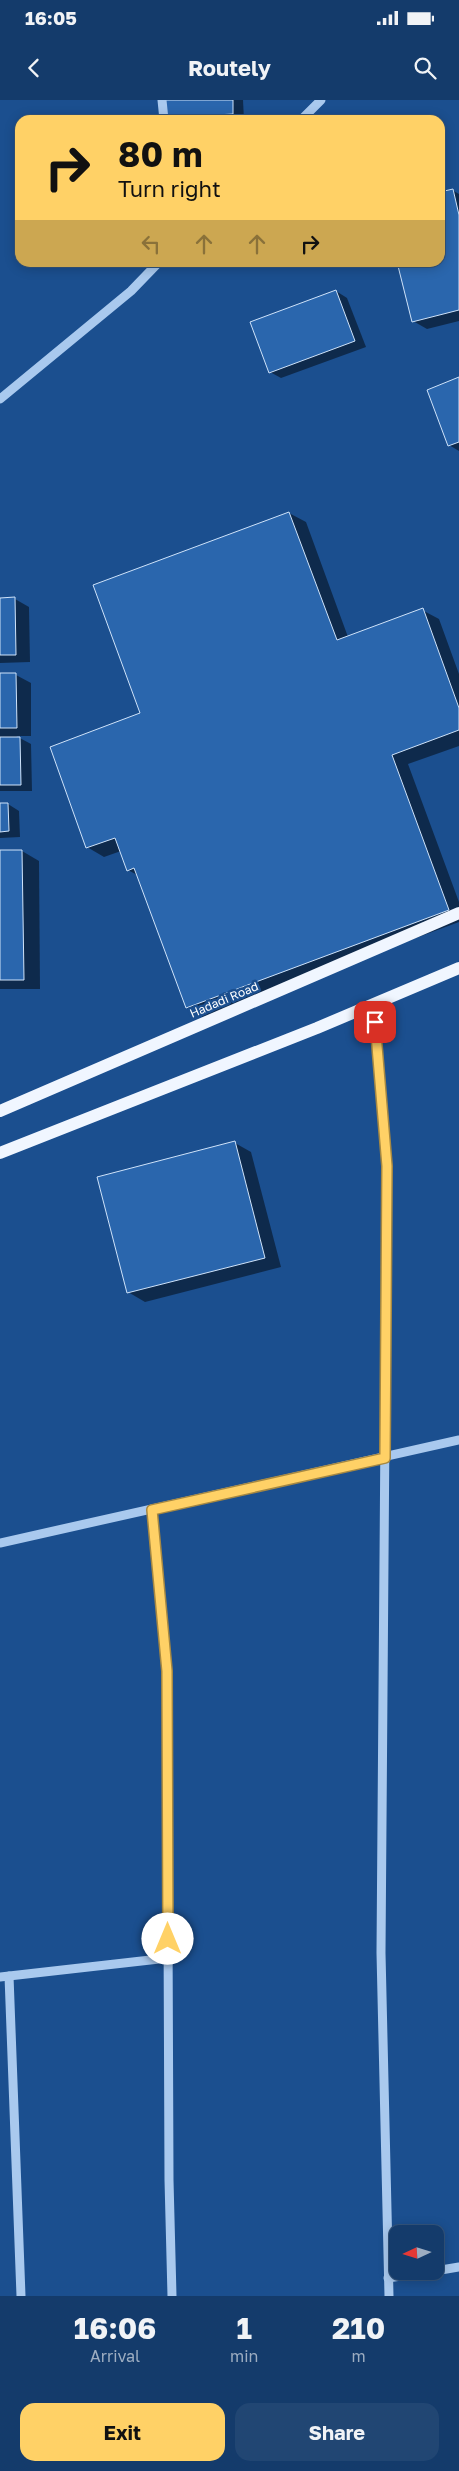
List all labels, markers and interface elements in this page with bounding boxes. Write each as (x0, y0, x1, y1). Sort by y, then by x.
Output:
text: 16:05 (25, 6, 77, 29)
icon: back (20, 54, 48, 82)
text: Routely (188, 54, 271, 81)
icon: search (411, 54, 439, 82)
text: 80 m (118, 133, 203, 175)
icon: right (35, 135, 100, 200)
text: Turn right (118, 175, 221, 202)
icon: left (137, 230, 165, 258)
icon: ahead (190, 230, 218, 258)
icon: ahead (243, 230, 271, 258)
icon: right (296, 230, 324, 258)
street label: Hadadi Road (187, 978, 260, 1021)
pin (354, 1001, 396, 1043)
icon: arrive (361, 1008, 389, 1036)
position arrow (141, 1912, 193, 1964)
north arrow (389, 2225, 444, 2280)
map controls (389, 2225, 444, 2280)
text: 16:06 (74, 2310, 156, 2346)
text: 1 (236, 2310, 252, 2346)
text: 210 (332, 2310, 385, 2346)
text: Arrival (90, 2346, 140, 2366)
text: min (230, 2346, 258, 2366)
text: m (352, 2346, 366, 2366)
button: Exit (20, 2403, 225, 2461)
button: Share (235, 2403, 439, 2461)

